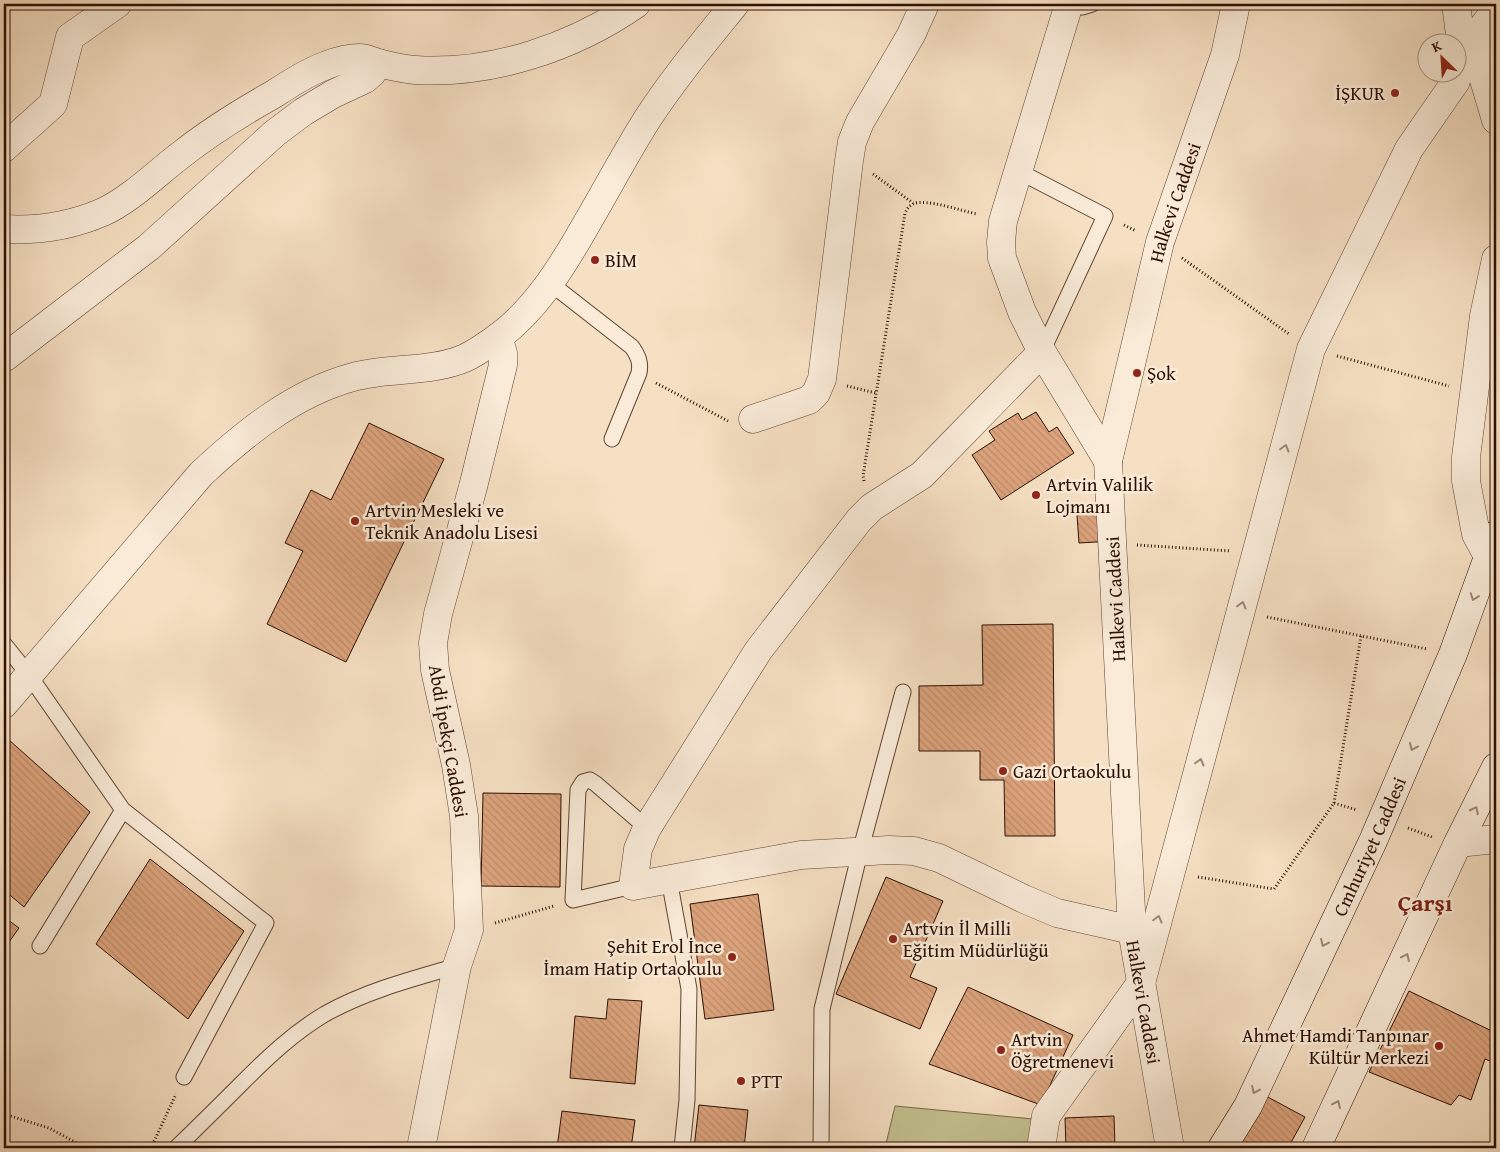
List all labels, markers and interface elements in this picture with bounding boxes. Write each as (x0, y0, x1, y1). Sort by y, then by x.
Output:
north arrow (1418, 32, 1468, 82)
text: K (1428, 35, 1445, 57)
place label: İŞKUR (1335, 79, 1385, 107)
marker: İŞKUR (1389, 87, 1401, 99)
street label: Halkevi Caddesi (1142, 138, 1208, 265)
place label: BİM (605, 246, 637, 274)
marker: BİM (589, 254, 601, 266)
place label: Şok (1147, 359, 1176, 387)
marker: Şok (1131, 367, 1143, 379)
one-way arrow (1279, 445, 1289, 453)
place label: Artvin Valilik Lojmanı (1046, 470, 1153, 520)
marker: Artvin Valilik Lojmanı (1030, 489, 1042, 501)
place label: Artvin Mesleki ve Teknik Anadolu Lisesi (365, 496, 538, 546)
marker: Artvin Mesleki ve Teknik Anadolu Lisesi (349, 515, 361, 527)
street label: Halkevi Caddesi (1098, 536, 1132, 662)
one-way arrow (1470, 592, 1480, 601)
one-way arrow (1237, 602, 1247, 610)
street label: Abdi İpekçi Caddesi (422, 662, 476, 820)
one-way arrow (1408, 742, 1419, 751)
place label: Gazi Ortaokulu (1013, 757, 1132, 785)
one-way arrow (1195, 759, 1205, 767)
marker: Gazi Ortaokulu (997, 765, 1009, 777)
street label: Cmhuriyet Caddesi (1326, 772, 1413, 921)
one-way arrow (1469, 806, 1479, 815)
district label: Çarşı (1398, 885, 1452, 920)
place label: Artvin İl Milli Eğitim Müdürlüğü (903, 914, 1049, 964)
one-way arrow (1152, 915, 1163, 924)
place label: Şehit Erol İnce İmam Hatip Ortaokulu (544, 932, 723, 982)
marker: Artvin İl Milli Eğitim Müdürlüğü (887, 933, 899, 945)
street label: Halkevi Caddesi (1119, 938, 1169, 1066)
one-way arrow (1320, 938, 1331, 947)
marker: Şehit Erol İnce İmam Hatip Ortaokulu (726, 951, 738, 963)
one-way arrow (1399, 953, 1410, 962)
place label: Ahmet Hamdi Tanpınar Kültür Merkezi (1242, 1021, 1429, 1071)
place label: Artvin Öğretmenevi (1011, 1025, 1114, 1075)
marker: Ahmet Hamdi Tanpınar Kültür Merkezi (1433, 1040, 1445, 1052)
marker: Artvin Öğretmenevi (995, 1044, 1007, 1056)
place label: PTT (751, 1067, 783, 1095)
marker: PTT (735, 1075, 747, 1087)
one-way arrow (1252, 1085, 1262, 1094)
one-way arrow (1331, 1100, 1342, 1109)

